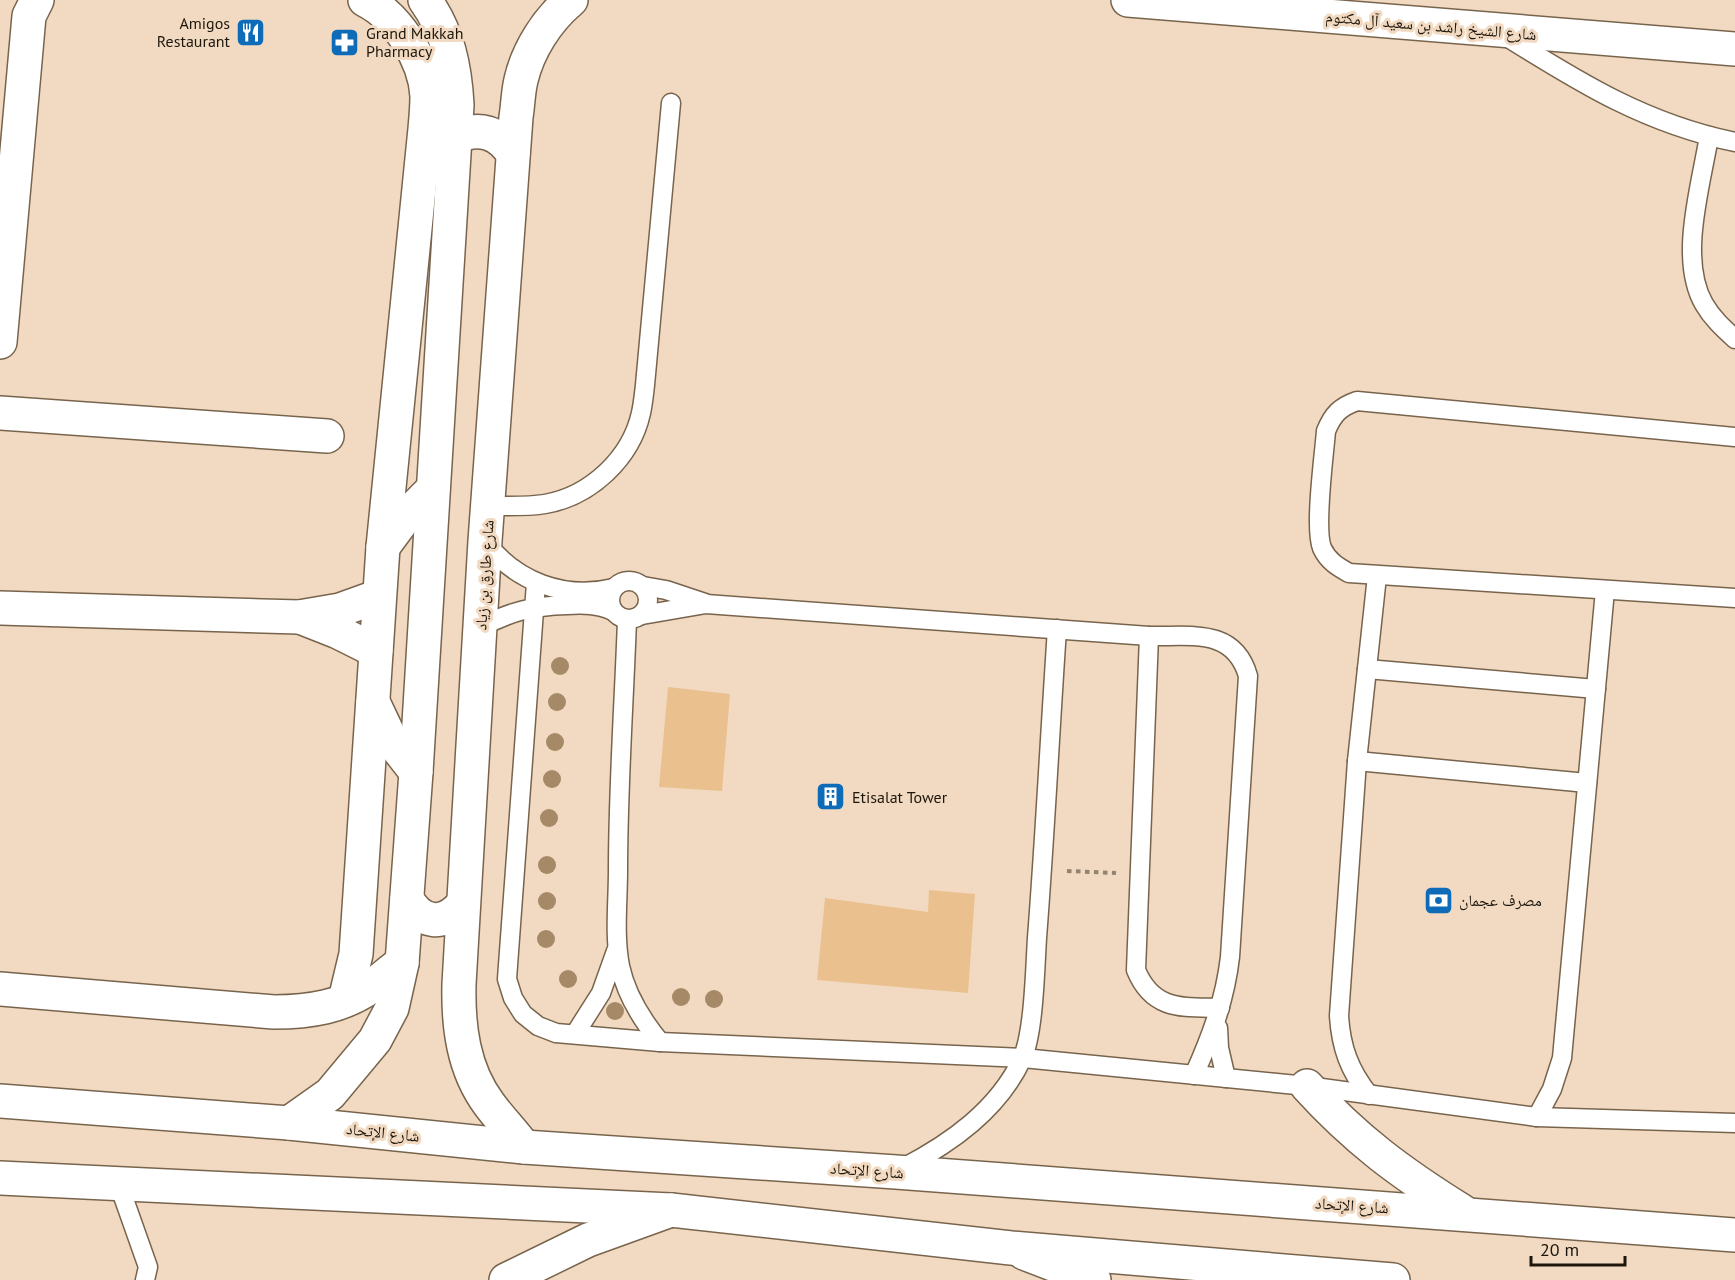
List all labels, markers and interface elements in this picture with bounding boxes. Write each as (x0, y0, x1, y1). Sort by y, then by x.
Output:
street label: شارع الشيخ راشد بن سعيد آل مكتوم (1325, 6, 1537, 45)
place label: Amigos Restaurant (157, 13, 231, 51)
restaurant icon: Amigos Restaurant (235, 16, 267, 48)
place label: Grand Makkah Pharmacy (366, 23, 463, 61)
pharmacy icon: Grand Makkah Pharmacy (329, 26, 361, 58)
street label: شارع طارق بن زياد (470, 519, 499, 631)
building icon: Etisalat Tower (815, 781, 847, 813)
place label: Etisalat Tower (852, 787, 948, 807)
bank icon: مصرف عجمان (1422, 884, 1454, 916)
place label: مصرف عجمان (1459, 890, 1542, 911)
street label: شارع الإتحاد (345, 1118, 421, 1147)
street label: شارع الإتحاد (830, 1157, 904, 1184)
street label: شارع الإتحاد (1315, 1192, 1389, 1219)
scale bar (1531, 1229, 1626, 1267)
text: 20 m (1540, 1238, 1579, 1261)

